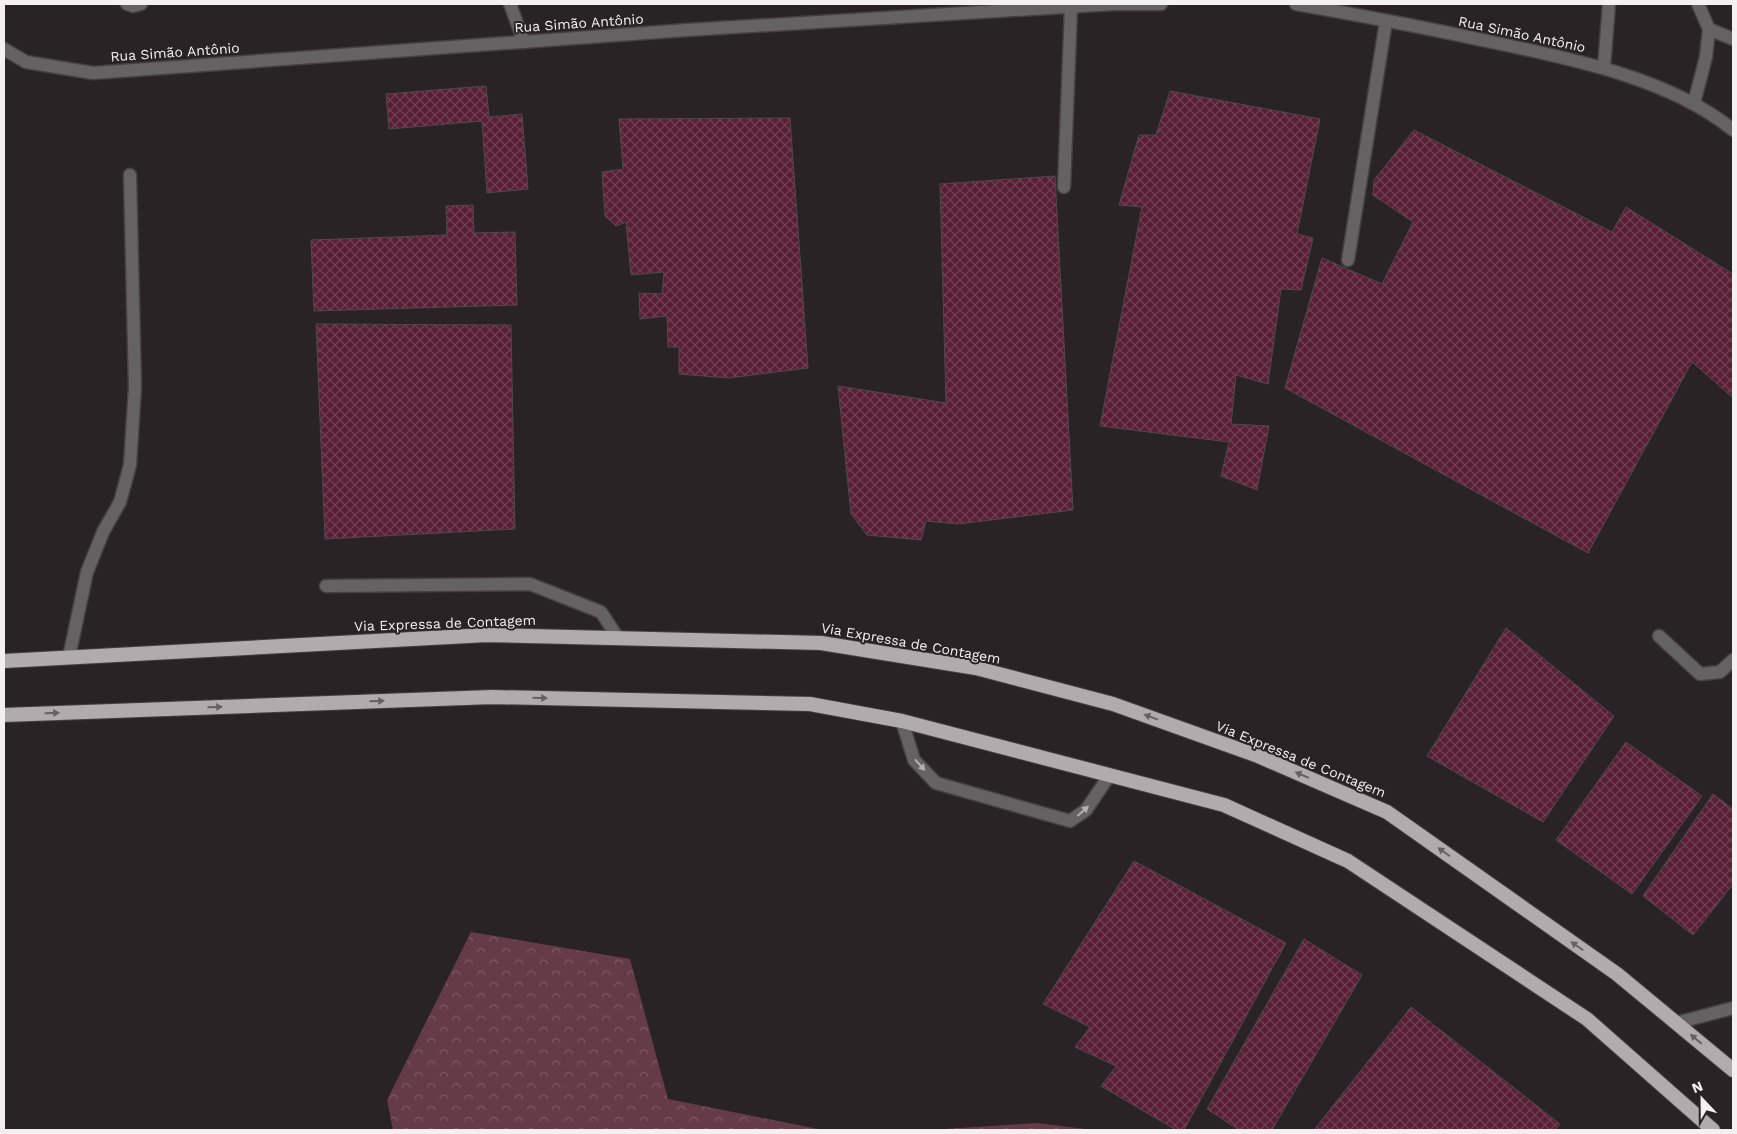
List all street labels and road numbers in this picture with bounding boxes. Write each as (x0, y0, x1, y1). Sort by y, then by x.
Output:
street label: Rua Simão Antônio (514, 11, 644, 35)
street label: Rua Simão Antônio (1457, 13, 1587, 55)
street label: Rua Simão Antônio (110, 40, 240, 64)
street label: Via Expressa de Contagem (354, 612, 536, 634)
street label: Via Expressa de Contagem (820, 619, 1002, 667)
street label: Via Expressa de Contagem (1214, 718, 1388, 800)

